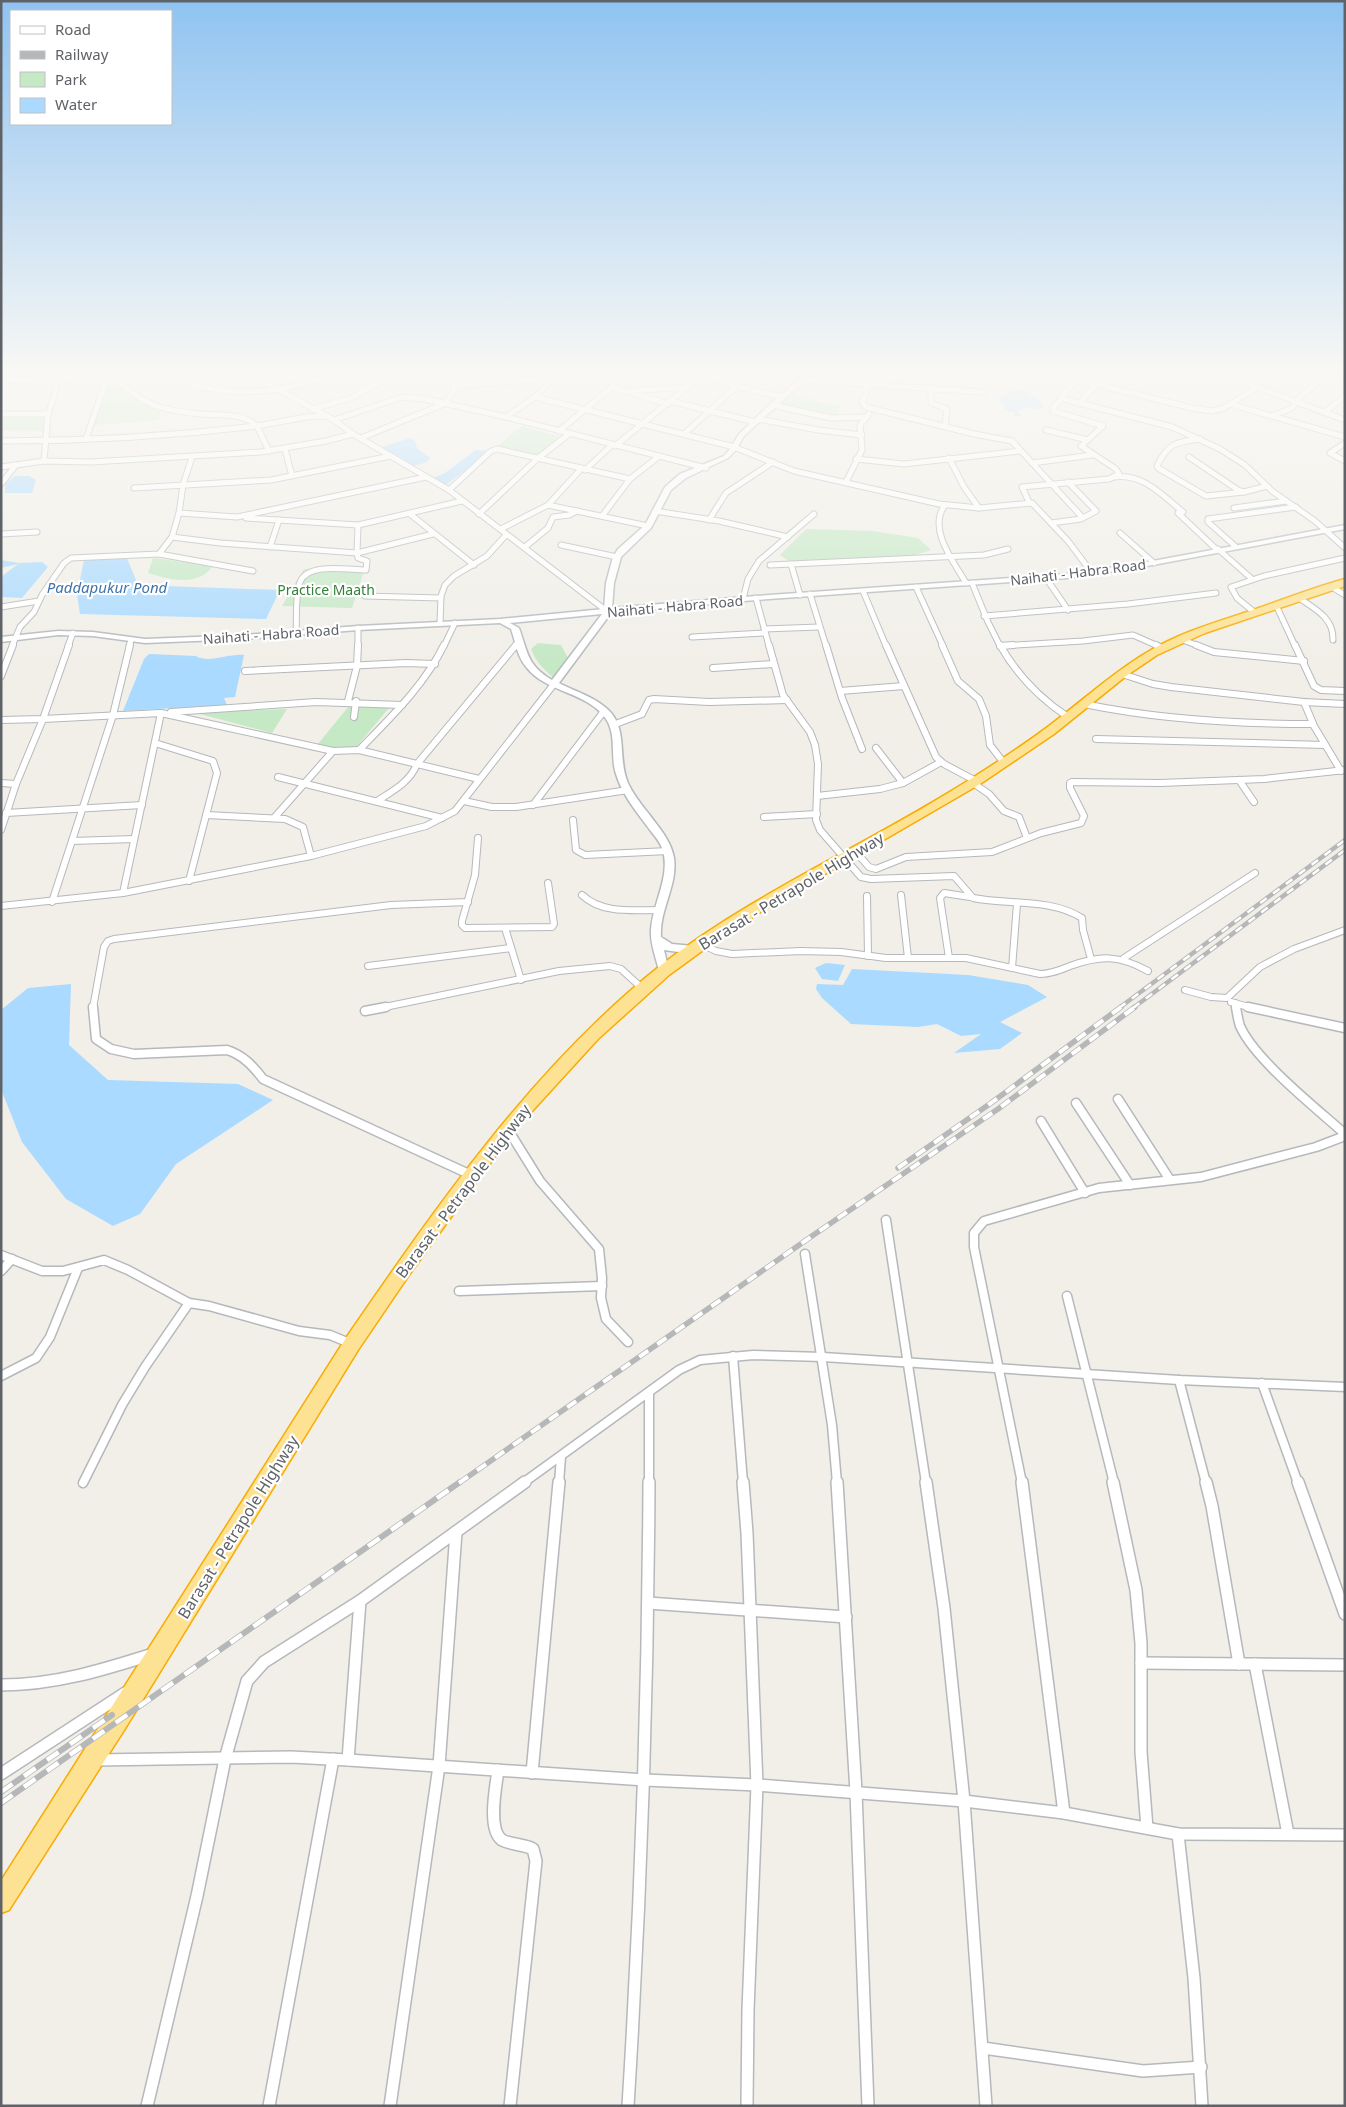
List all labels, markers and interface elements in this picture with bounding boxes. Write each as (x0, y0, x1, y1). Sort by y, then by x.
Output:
legend (10, 10, 172, 125)
text: Road (55, 19, 91, 39)
text: Railway (55, 44, 109, 64)
text: Park (55, 69, 87, 89)
text: Water (55, 94, 97, 114)
street label: Naihati - Habra Road (1009, 554, 1147, 590)
water label: Paddapukur Pond (47, 577, 168, 597)
park label: Practice Maath (277, 580, 375, 599)
street label: Naihati - Habra Road (606, 591, 744, 621)
street label: Naihati - Habra Road (202, 620, 340, 648)
street label: Barasat - Petrapole Highway (694, 826, 888, 955)
street label: Barasat - Petrapole Highway (390, 1099, 536, 1282)
street label: Barasat - Petrapole Highway (172, 1430, 304, 1623)

